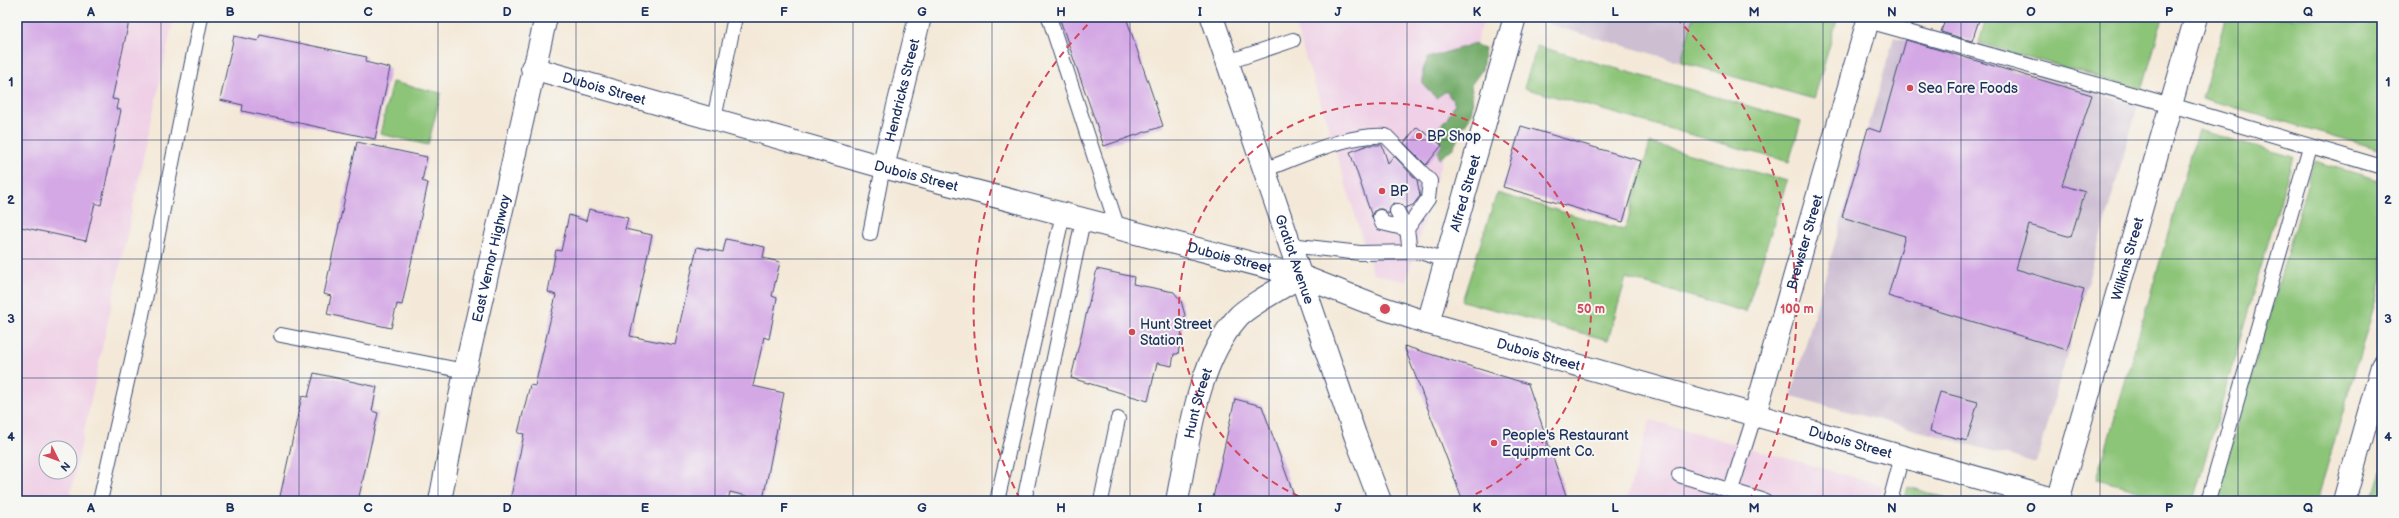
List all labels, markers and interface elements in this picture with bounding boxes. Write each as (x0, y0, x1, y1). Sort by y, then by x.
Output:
text: A (86, 4, 95, 20)
text: B (225, 4, 235, 20)
text: C (363, 4, 373, 20)
text: D (502, 4, 512, 20)
text: E (641, 4, 650, 20)
text: F (780, 4, 788, 20)
text: G (917, 4, 927, 20)
text: H (1056, 4, 1066, 20)
text: I (1198, 4, 1202, 20)
text: J (1334, 4, 1342, 20)
text: K (1473, 4, 1482, 20)
text: L (1611, 4, 1619, 20)
text: M (1748, 4, 1760, 20)
text: N (1887, 4, 1897, 20)
text: O (2026, 4, 2036, 20)
text: P (2165, 4, 2174, 20)
text: Q (2303, 4, 2313, 20)
street label: Hendricks Street (881, 36, 923, 144)
street label: Dubois Street (560, 68, 649, 108)
text: 1 (8, 74, 14, 90)
text: 1 (2385, 74, 2391, 90)
place label: Sea Fare Foods (1918, 80, 2018, 97)
marker: Sea Fare Foods (1905, 83, 1915, 93)
place label: BP Shop (1427, 128, 1481, 145)
marker: BP Shop (1414, 131, 1424, 141)
street label: Alfred Street (1446, 152, 1484, 234)
street label: Dubois Street (872, 156, 961, 195)
place label: BP (1390, 183, 1409, 200)
marker: BP (1377, 186, 1387, 196)
text: 2 (7, 192, 15, 208)
street label: East Vernor Highway (468, 192, 514, 324)
street label: Brewster Street (1783, 192, 1826, 292)
text: 2 (2384, 192, 2392, 208)
street label: Gratiot Avenue (1272, 212, 1318, 306)
street label: Wilkins Street (2107, 215, 2147, 302)
street label: Dubois Street (1186, 238, 1274, 277)
centre of rings (1378, 302, 1392, 316)
text: 50 m (1577, 302, 1605, 317)
text: 100 m (1780, 302, 1814, 317)
text: 3 (7, 311, 15, 327)
text: 3 (2384, 311, 2392, 327)
place label: Hunt Street Station (1140, 316, 1213, 349)
marker: Hunt Street Station (1127, 327, 1137, 337)
street label: Dubois Street (1495, 334, 1583, 374)
street label: Hunt Street (1180, 365, 1216, 440)
street label: Dubois Street (1807, 422, 1895, 462)
place label: People's Restaurant Equipment Co. (1502, 427, 1629, 460)
text: 4 (7, 429, 15, 445)
text: 4 (2384, 429, 2392, 445)
marker: People's Restaurant Equipment Co. (1489, 438, 1499, 448)
north arrow (38, 440, 78, 480)
text: N (57, 459, 73, 474)
text: A (86, 500, 95, 516)
text: B (225, 500, 235, 516)
text: C (363, 500, 373, 516)
text: D (502, 500, 512, 516)
text: E (641, 500, 650, 516)
text: F (780, 500, 788, 516)
text: G (917, 500, 927, 516)
text: H (1056, 500, 1066, 516)
text: I (1198, 500, 1202, 516)
text: J (1334, 500, 1342, 516)
text: K (1473, 500, 1482, 516)
text: L (1611, 500, 1619, 516)
text: M (1748, 500, 1760, 516)
text: N (1887, 500, 1897, 516)
text: O (2026, 500, 2036, 516)
text: P (2165, 500, 2174, 516)
text: Q (2303, 500, 2313, 516)

